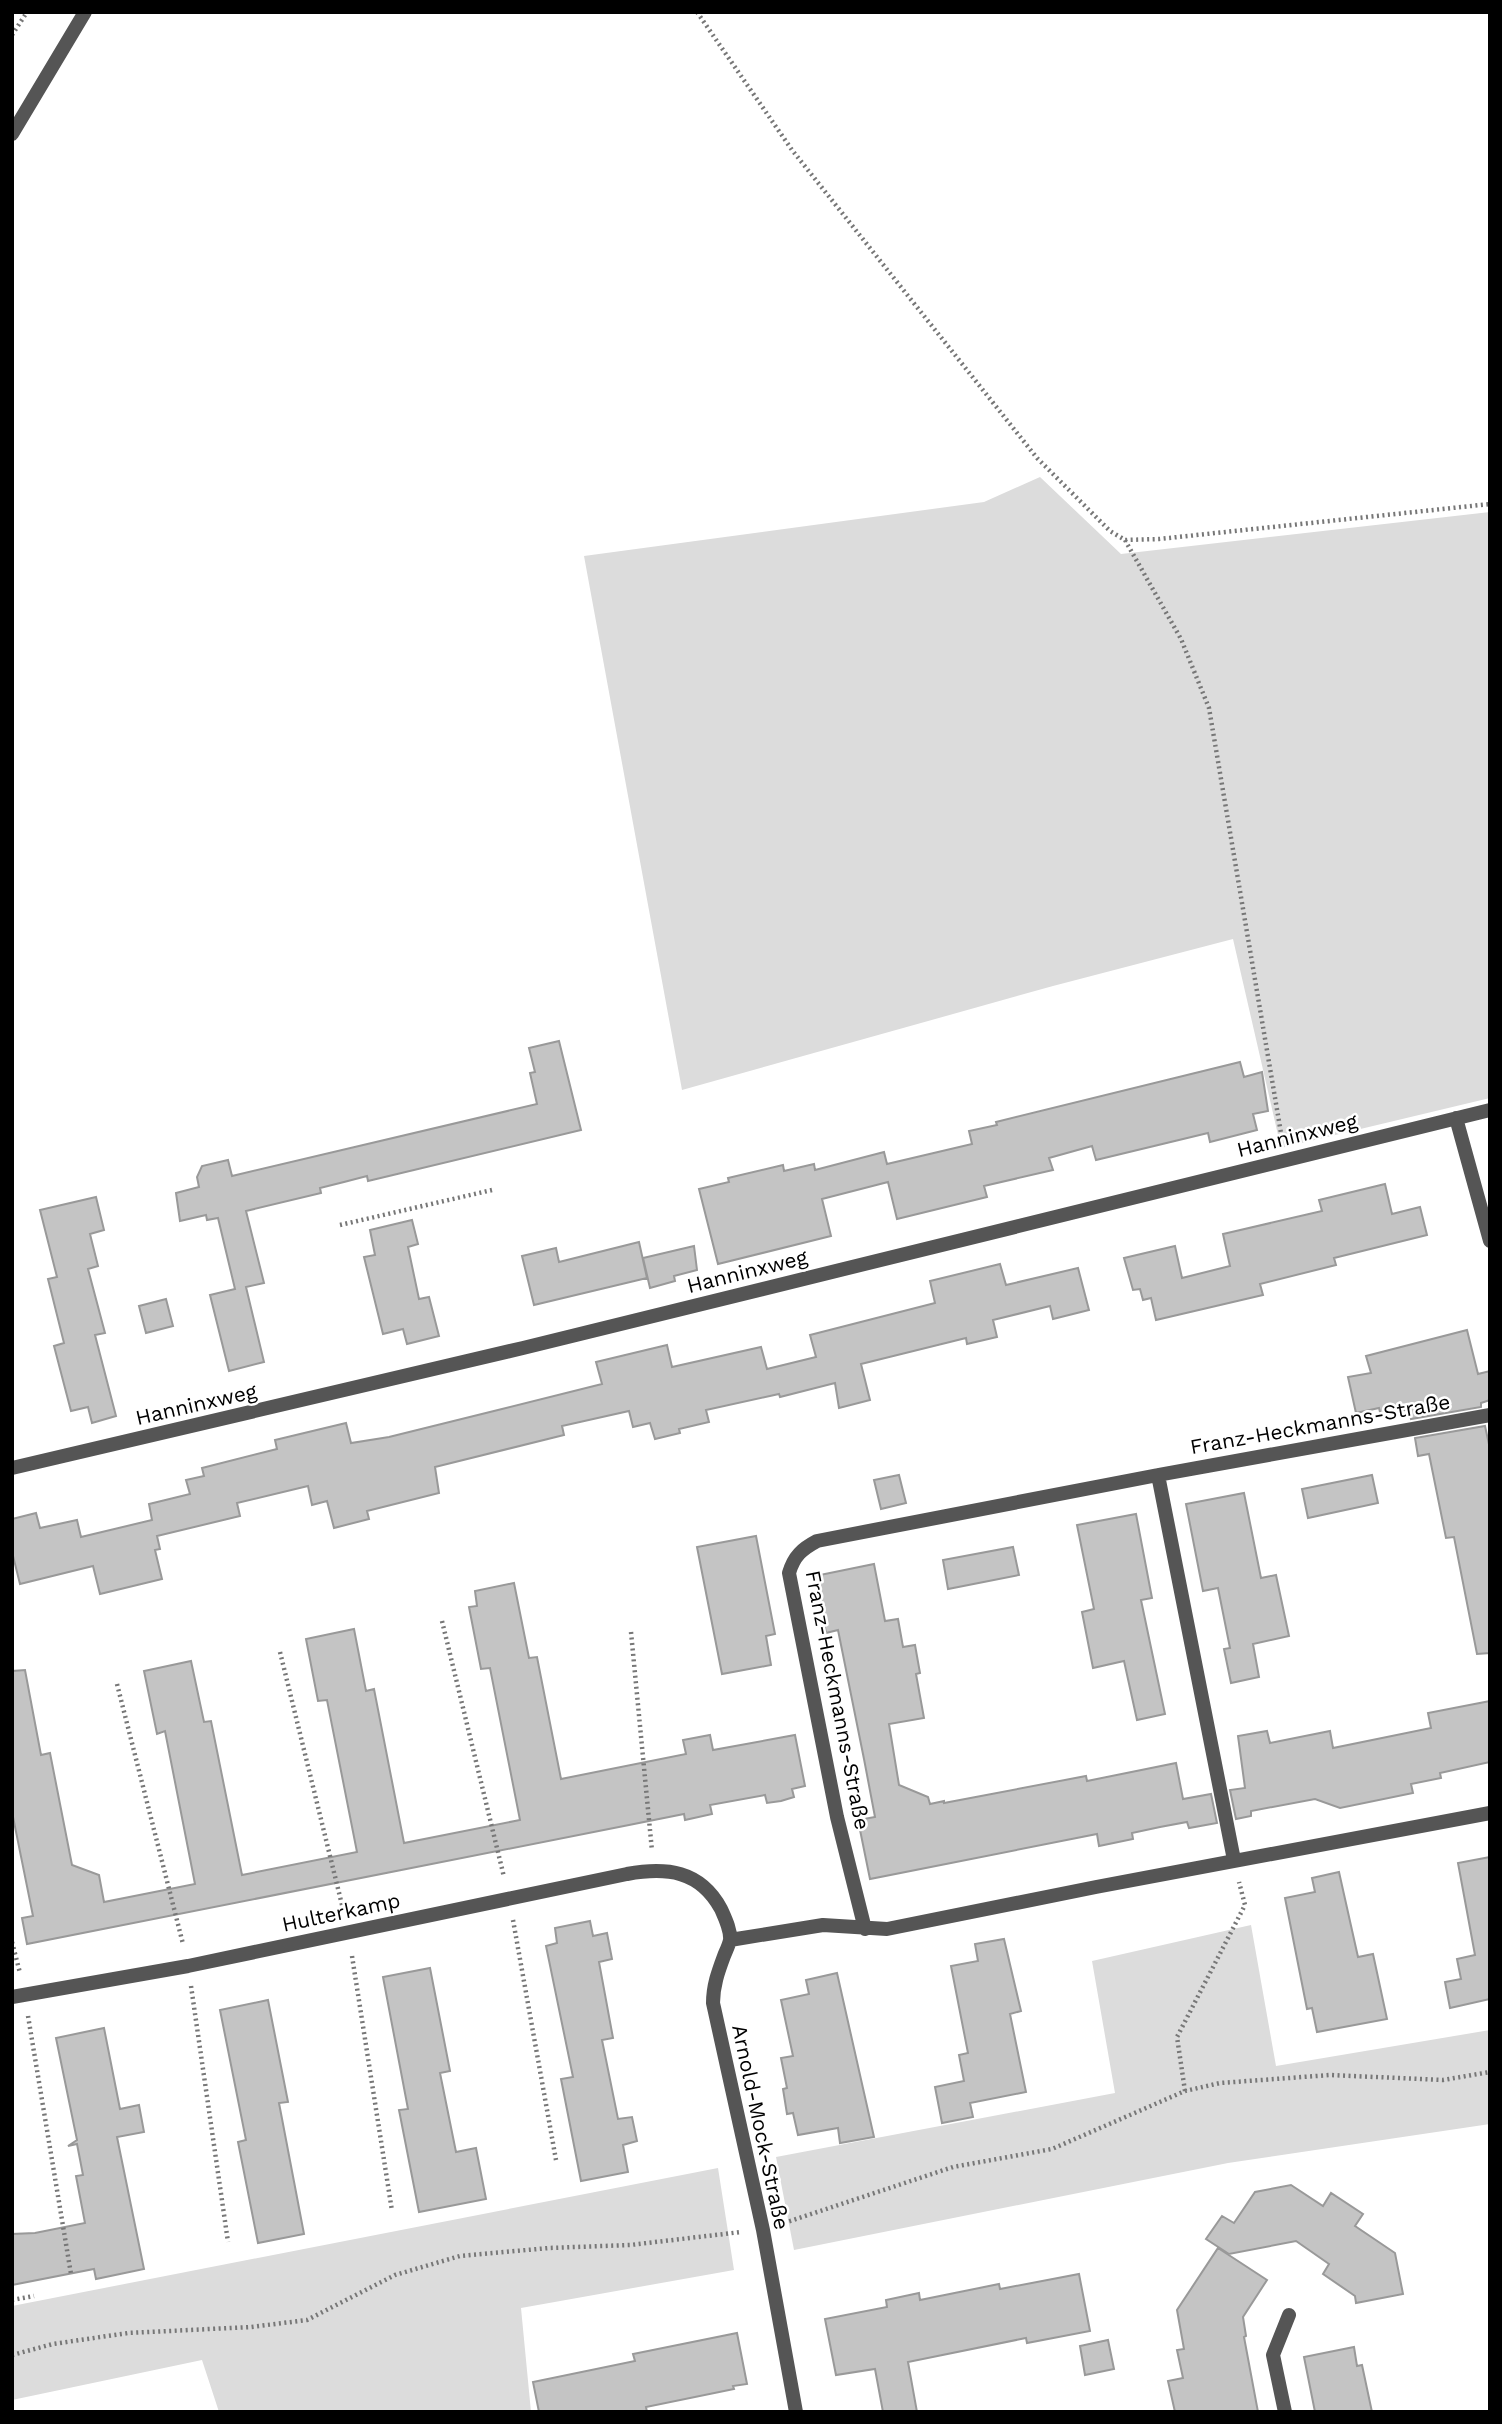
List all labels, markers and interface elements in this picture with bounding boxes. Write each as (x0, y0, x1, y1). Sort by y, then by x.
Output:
street label: Hanninxweg (1234, 1108, 1361, 1162)
street label: Hanninxweg (684, 1244, 811, 1298)
street label: Hanninxweg (133, 1378, 260, 1430)
street label: Franz-Heckmanns-Straße (1188, 1389, 1452, 1459)
street label: Franz-Heckmanns-Straße (801, 1568, 875, 1832)
street label: Hulterkamp (279, 1887, 403, 1937)
street label: Arnold-Mock-Straße (727, 2022, 795, 2232)

